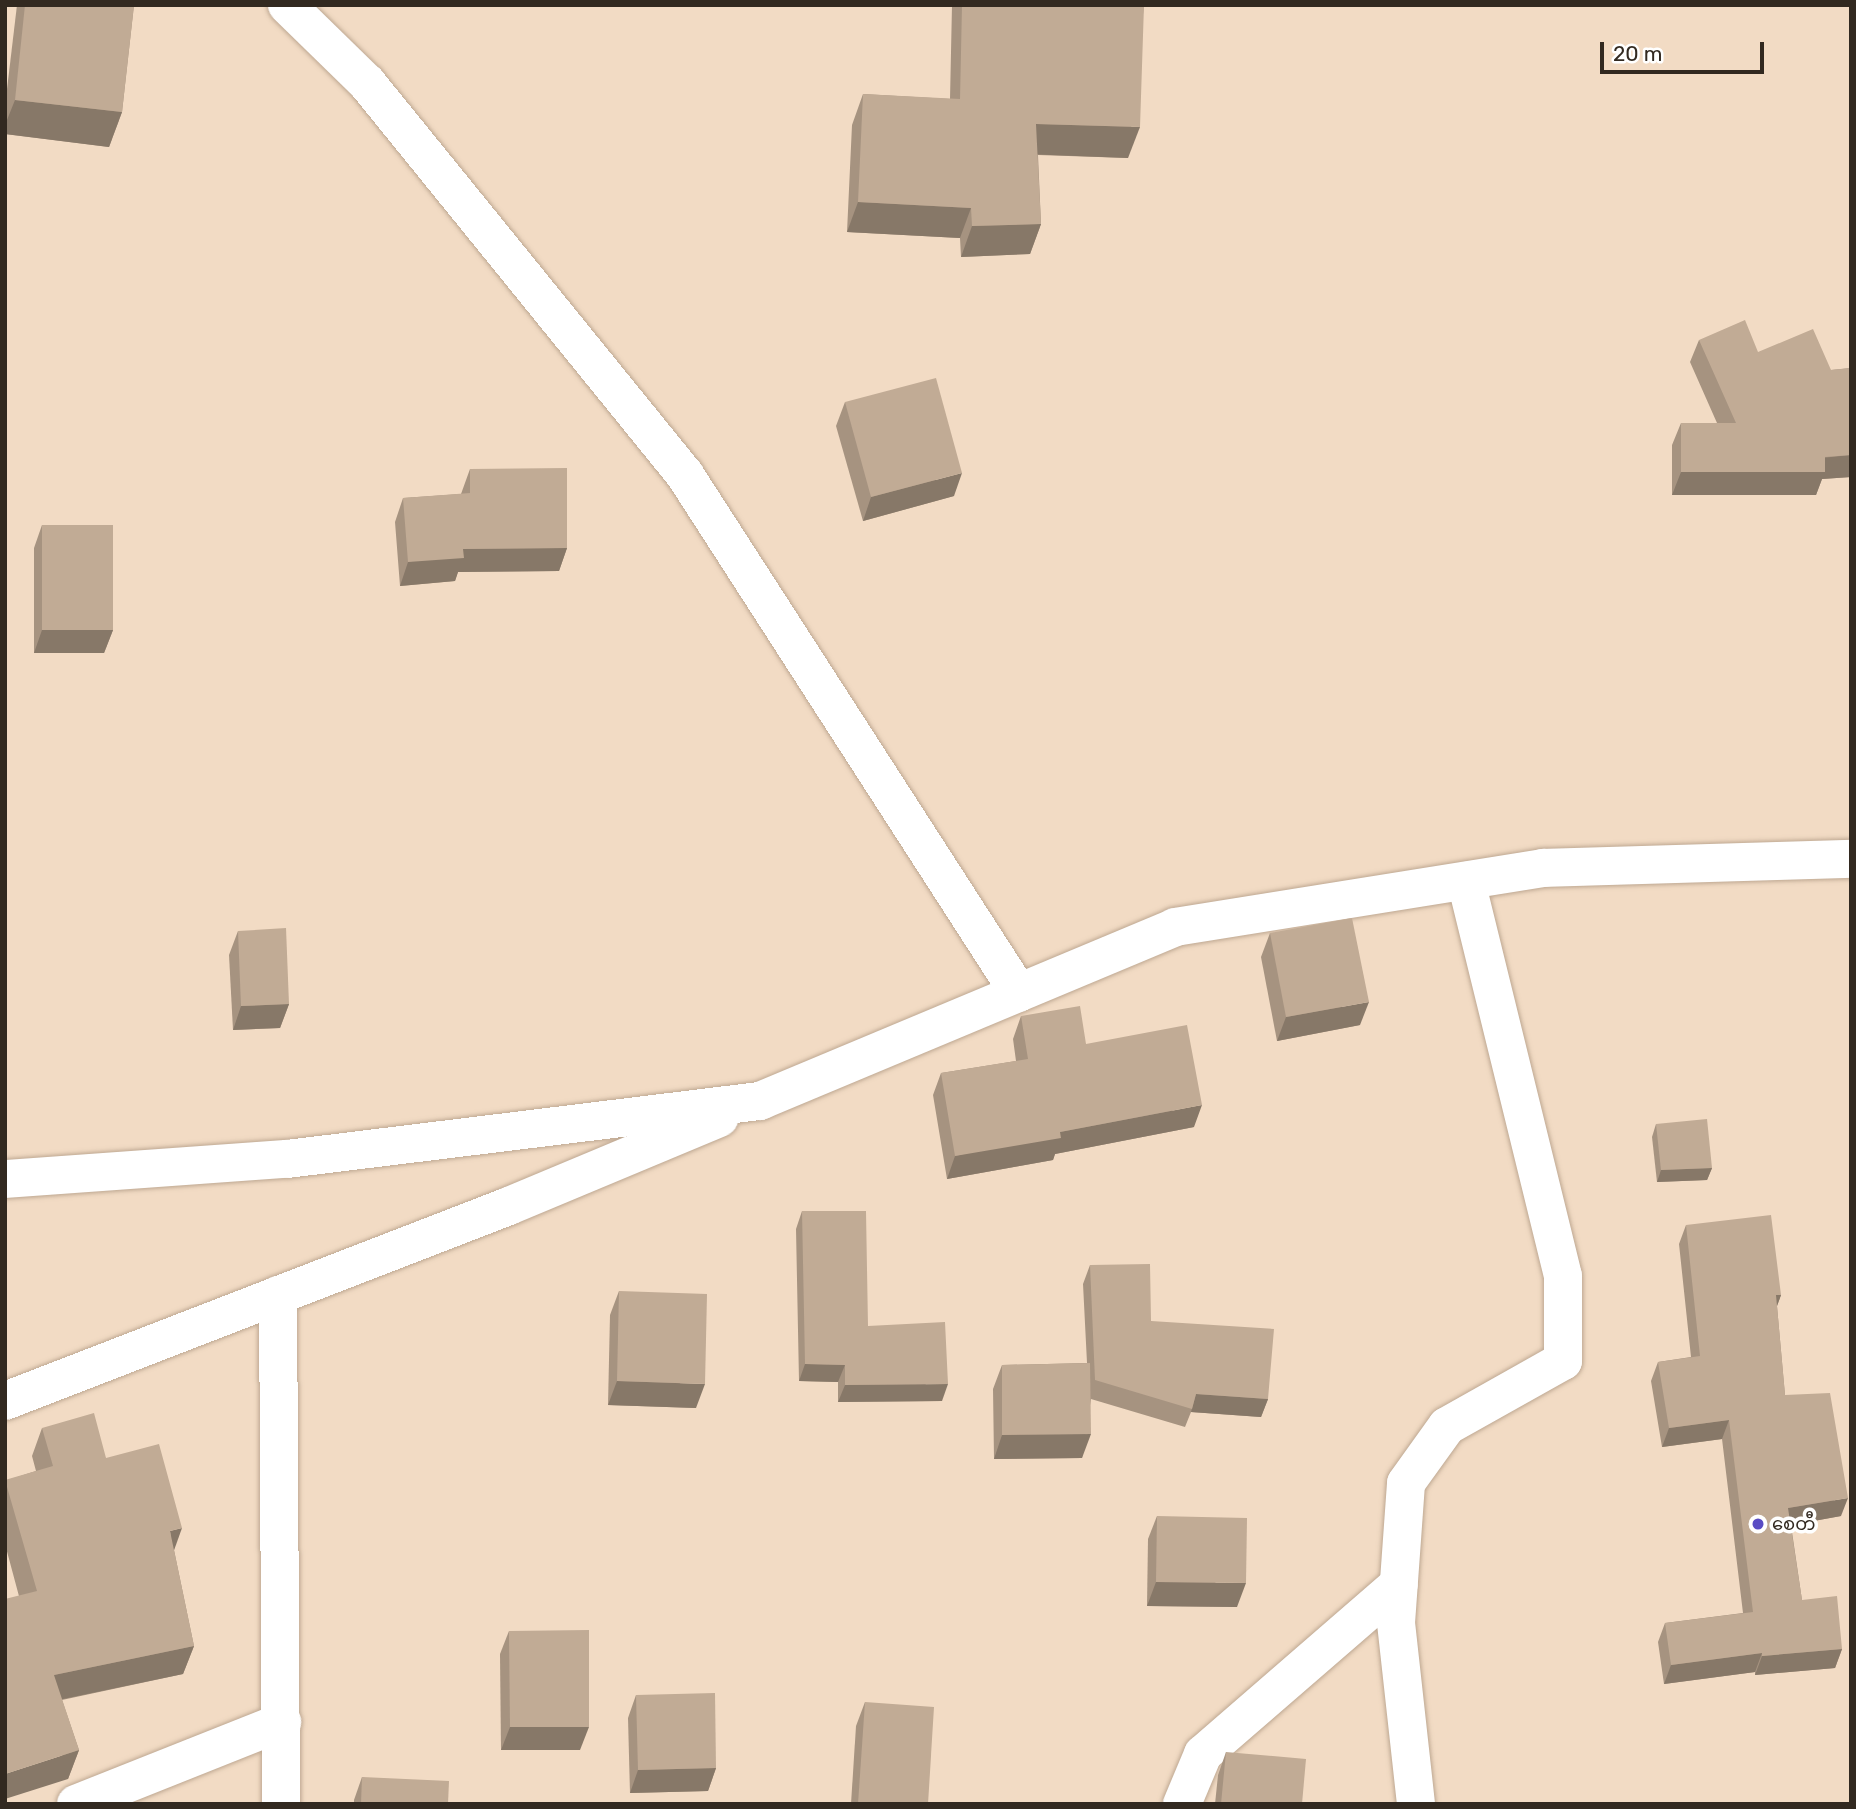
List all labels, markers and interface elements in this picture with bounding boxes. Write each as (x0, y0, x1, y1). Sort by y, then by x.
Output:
scale bar (1604, 28, 1769, 72)
text: 20 m (1613, 41, 1662, 66)
place label: စေတီ (1772, 1513, 1815, 1535)
marker: စေတီ (1750, 1516, 1766, 1532)

